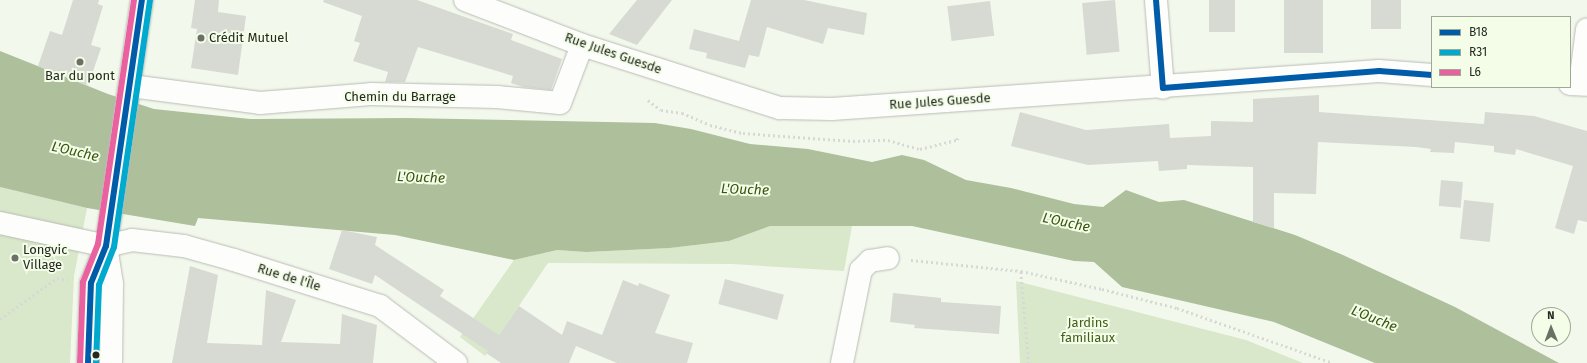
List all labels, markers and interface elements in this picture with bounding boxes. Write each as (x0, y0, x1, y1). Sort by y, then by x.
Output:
legend (1431, 16, 1571, 88)
text: B18 (1469, 25, 1488, 39)
place label: Crédit Mutuel (209, 30, 288, 46)
street label: Rue Jules Guesde (562, 30, 664, 78)
marker: Crédit Mutuel (196, 33, 206, 43)
text: R31 (1469, 45, 1487, 59)
marker: Bar du pont (75, 57, 85, 67)
text: L6 (1469, 65, 1481, 79)
place label: Bar du pont (45, 68, 115, 84)
street label: Chemin du Barrage (344, 89, 456, 105)
street label: Rue Jules Guesde (889, 91, 991, 113)
water label: L'Ouche (50, 138, 100, 166)
water label: L'Ouche (397, 169, 445, 187)
water label: L'Ouche (721, 181, 769, 199)
water label: L'Ouche (1041, 210, 1091, 236)
place label: Longvic Village (23, 243, 67, 274)
marker: Longvic Village (10, 253, 20, 263)
street label: Rue de l'Île (255, 261, 323, 295)
water label: L'Ouche (1349, 302, 1399, 336)
north arrow (1531, 307, 1571, 347)
text: N (1547, 309, 1555, 322)
park label: Jardins familiaux (1061, 316, 1115, 347)
unlabelled marker (91, 350, 101, 360)

